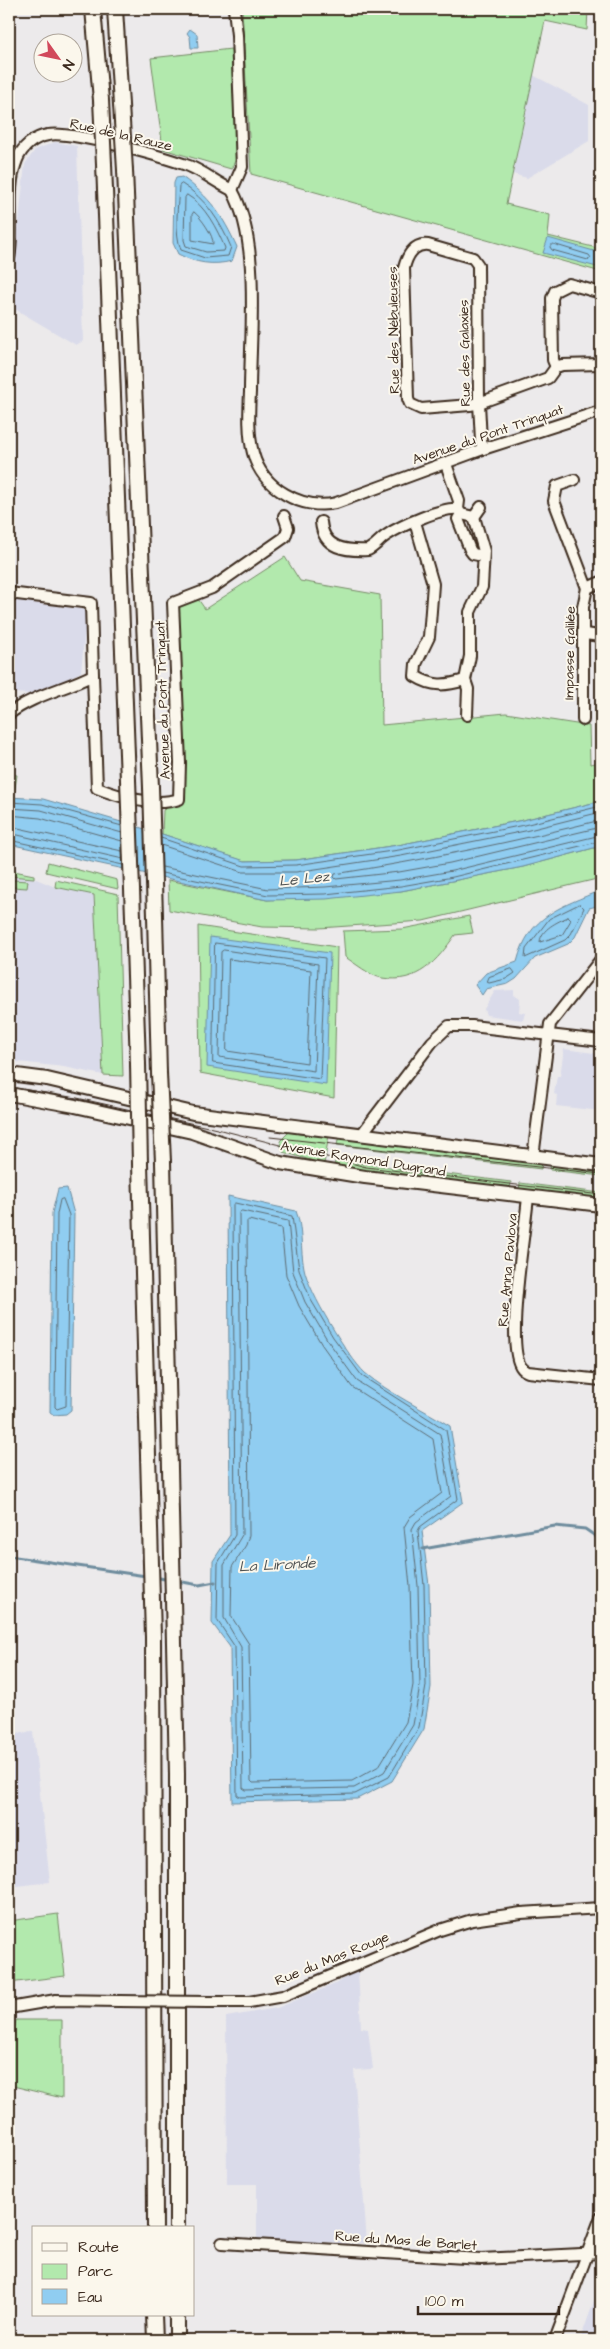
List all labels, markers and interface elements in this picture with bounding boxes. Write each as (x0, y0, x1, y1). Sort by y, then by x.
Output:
north arrow (32, 32, 82, 82)
text: N (57, 55, 79, 74)
street label: Rue de la Rauze (68, 114, 174, 157)
street label: Rue des Nébuleuses (383, 266, 405, 394)
street label: Rue des Galaxies (454, 299, 476, 407)
street label: Avenue du Pont Trinquat (410, 400, 567, 470)
street label: Impasse Galilée (559, 606, 581, 700)
street label: Avenue du Pont Trinquat (150, 620, 176, 780)
water label: Le Lez (278, 866, 332, 892)
street label: Avenue Raymond Dugrand (279, 1136, 447, 1182)
street label: Rue Anna Pavlova (493, 1212, 523, 1328)
water label: La Lironde (238, 1552, 317, 1577)
street label: Rue du Mas Rouge (272, 1927, 392, 1991)
legend (32, 2226, 195, 2316)
street label: Rue du Mas de Barlet (334, 2226, 478, 2256)
text: Route (78, 2237, 119, 2258)
text: Parc (78, 2261, 113, 2282)
scale bar (418, 2284, 559, 2316)
text: Eau (78, 2287, 103, 2308)
text: 100 m (425, 2291, 464, 2312)

